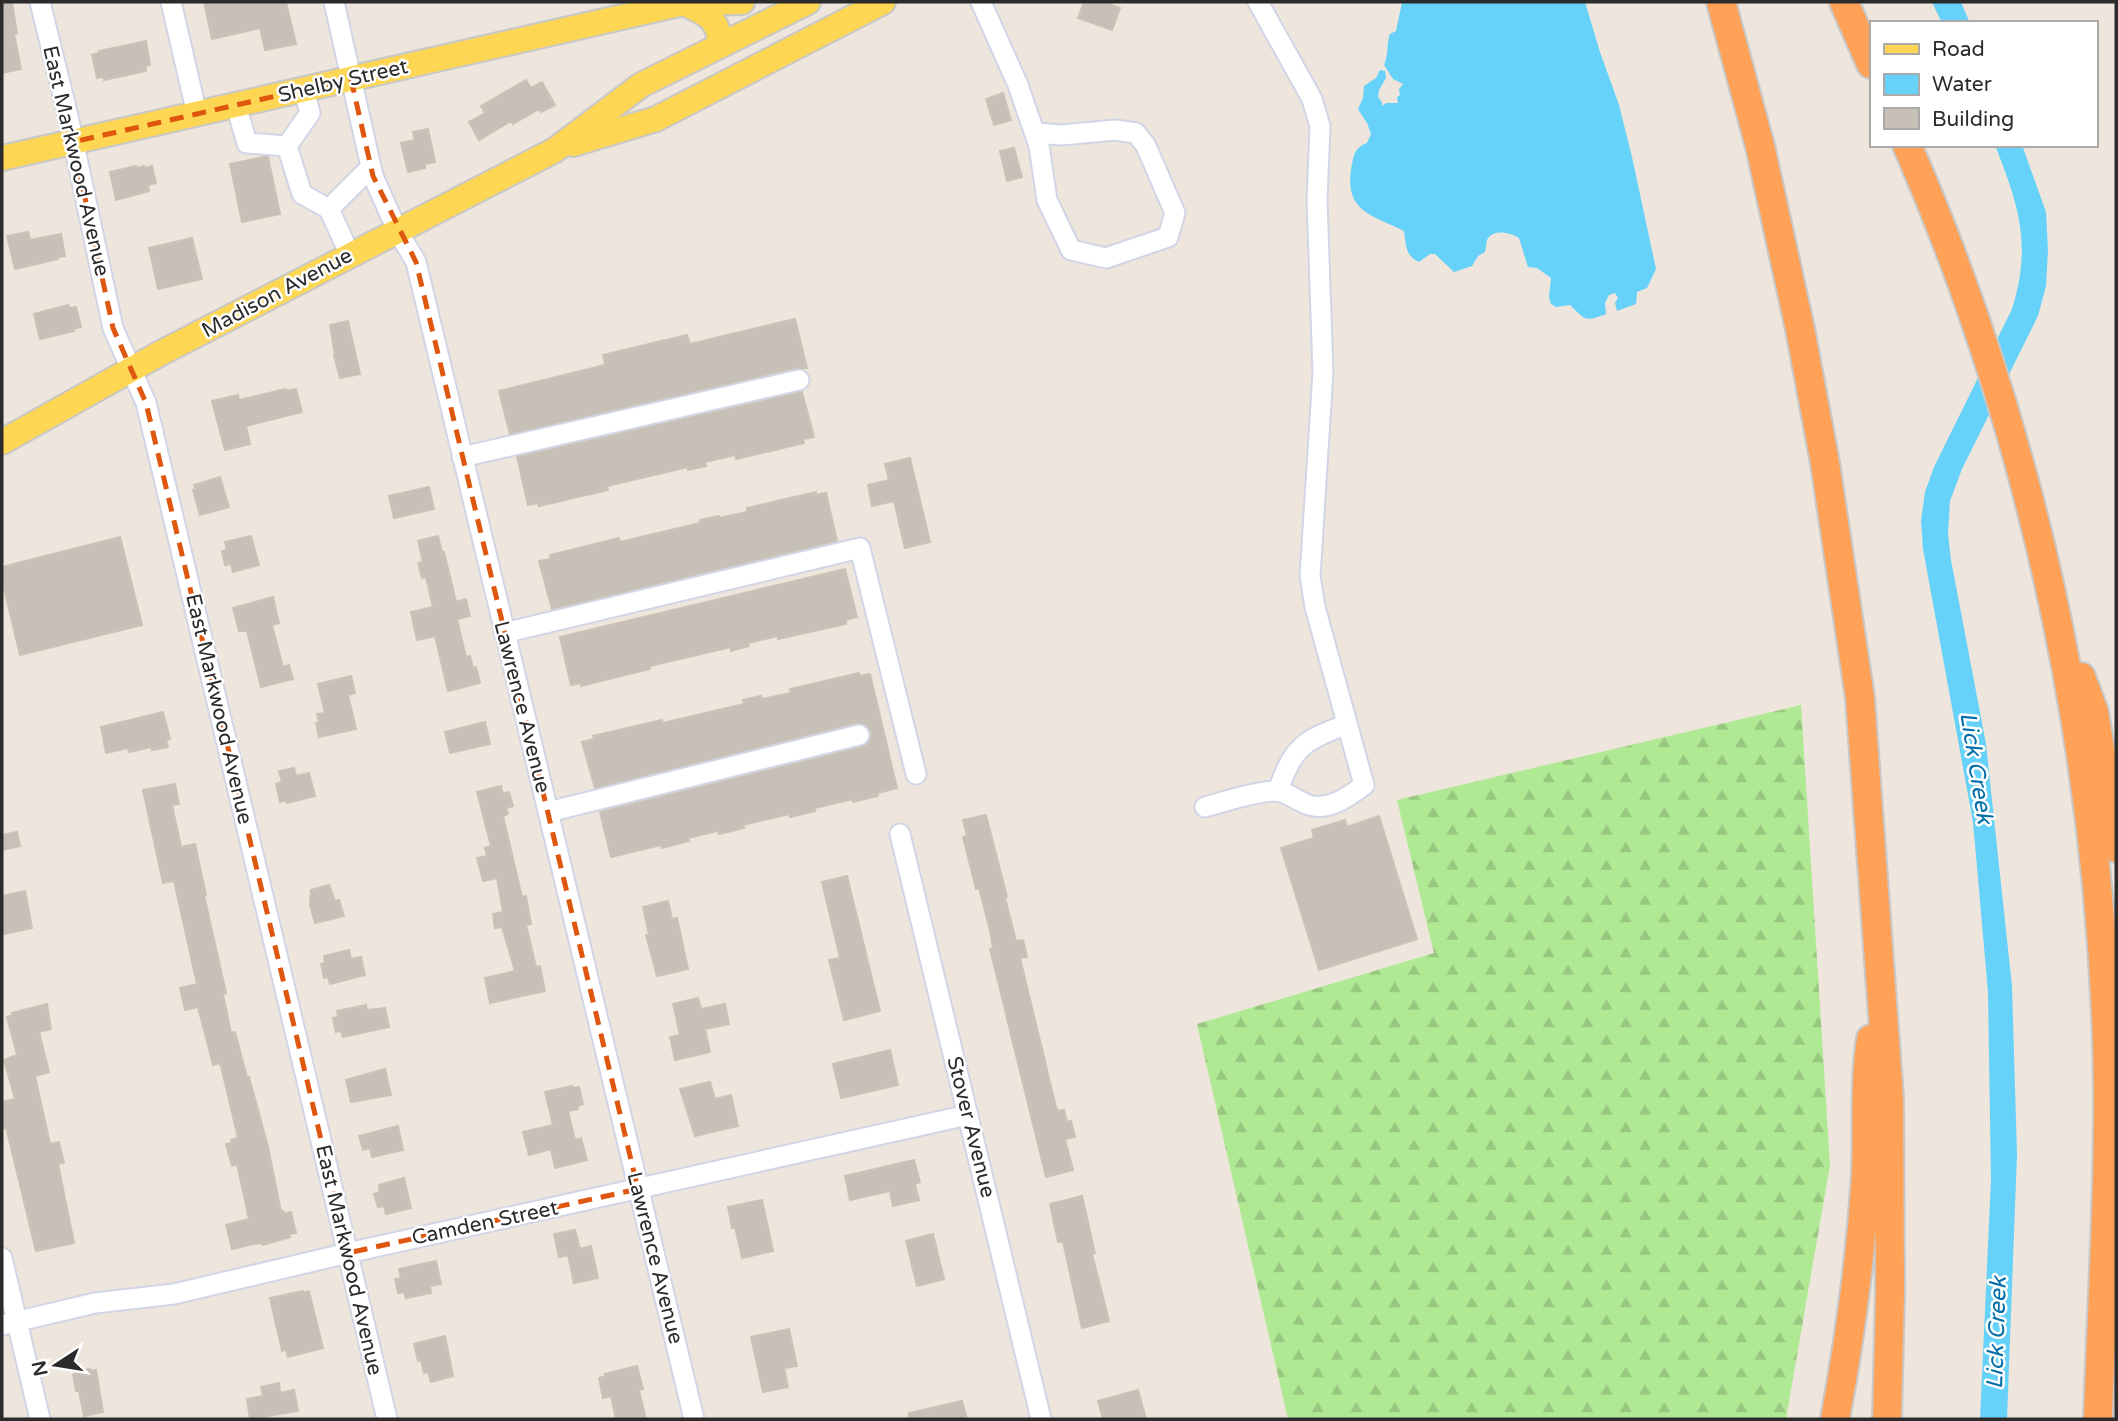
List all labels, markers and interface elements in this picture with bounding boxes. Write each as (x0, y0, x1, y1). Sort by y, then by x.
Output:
legend (1870, 21, 2097, 147)
text: Road (1932, 37, 1985, 62)
street label: East Markwood Avenue (37, 43, 115, 279)
street label: Shelby Street (276, 54, 410, 108)
text: Water (1932, 72, 1992, 97)
text: Building (1932, 107, 2014, 132)
street label: Madison Avenue (197, 243, 357, 343)
street label: East Markwood Avenue (180, 591, 258, 827)
street label: Lawrence Avenue (489, 618, 555, 796)
water label: Lick Creek (1953, 710, 1999, 827)
street label: Stover Avenue (941, 1054, 1001, 1200)
street label: East Markwood Avenue (310, 1142, 388, 1378)
street label: Lawrence Avenue (622, 1169, 688, 1347)
street label: Camden Street (409, 1195, 561, 1251)
water label: Lick Creek (1981, 1275, 2013, 1390)
north arrow (21, 1330, 91, 1400)
text: N (28, 1359, 53, 1378)

